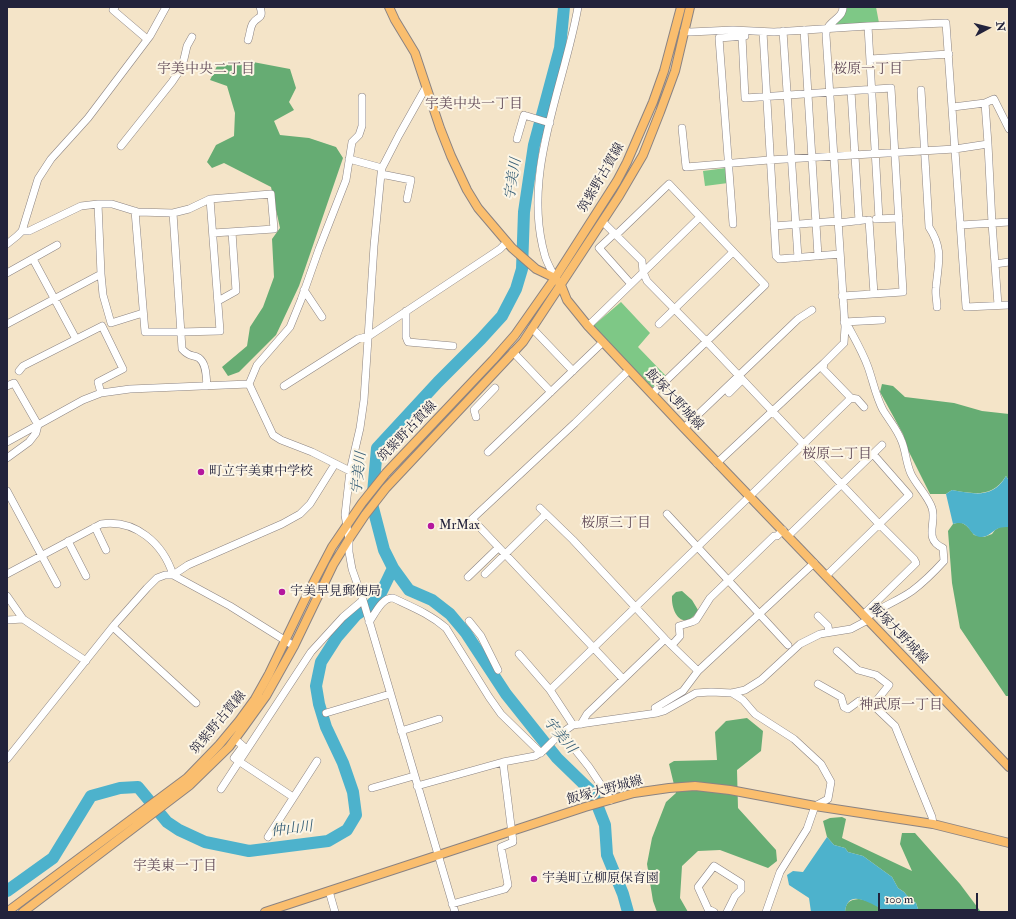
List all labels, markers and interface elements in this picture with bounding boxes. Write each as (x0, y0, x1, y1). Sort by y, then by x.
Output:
north arrow (968, 8, 1008, 48)
text: N (993, 21, 1007, 32)
district label: 宇美中央二丁目 (157, 62, 255, 78)
district label: 桜原一丁目 (833, 62, 903, 78)
district label: 宇美中央一丁目 (425, 97, 523, 113)
street label: 筑紫野古賀線 (576, 140, 628, 216)
water label: 宇美川 (502, 157, 526, 201)
street label: 飯塚大野城線 (642, 366, 706, 434)
street label: 筑紫野古賀線 (375, 399, 441, 465)
district label: 桜原二丁目 (802, 447, 872, 463)
water label: 宇美川 (349, 451, 371, 495)
place label: 町立宇美東中学校 (209, 464, 313, 480)
marker: 町立宇美東中学校 (196, 467, 206, 477)
district label: 桜原三丁目 (581, 516, 651, 532)
place label: MrMax (439, 518, 480, 534)
marker: MrMax (426, 521, 436, 531)
place label: 宇美早見郵便局 (290, 584, 381, 600)
marker: 宇美早見郵便局 (277, 587, 287, 597)
street label: 飯塚大野城線 (865, 601, 931, 667)
street label: 筑紫野古賀線 (188, 688, 250, 758)
district label: 神武原一丁目 (859, 698, 943, 714)
water label: 宇美川 (539, 715, 579, 757)
street label: 飯塚大野城線 (565, 773, 645, 809)
water label: 仲山川 (270, 819, 314, 841)
district label: 宇美東一丁目 (133, 859, 217, 875)
place label: 宇美町立柳原保育園 (542, 871, 659, 887)
marker: 宇美町立柳原保育園 (529, 874, 539, 884)
scale bar (880, 885, 980, 911)
text: 100 m (885, 892, 913, 907)

